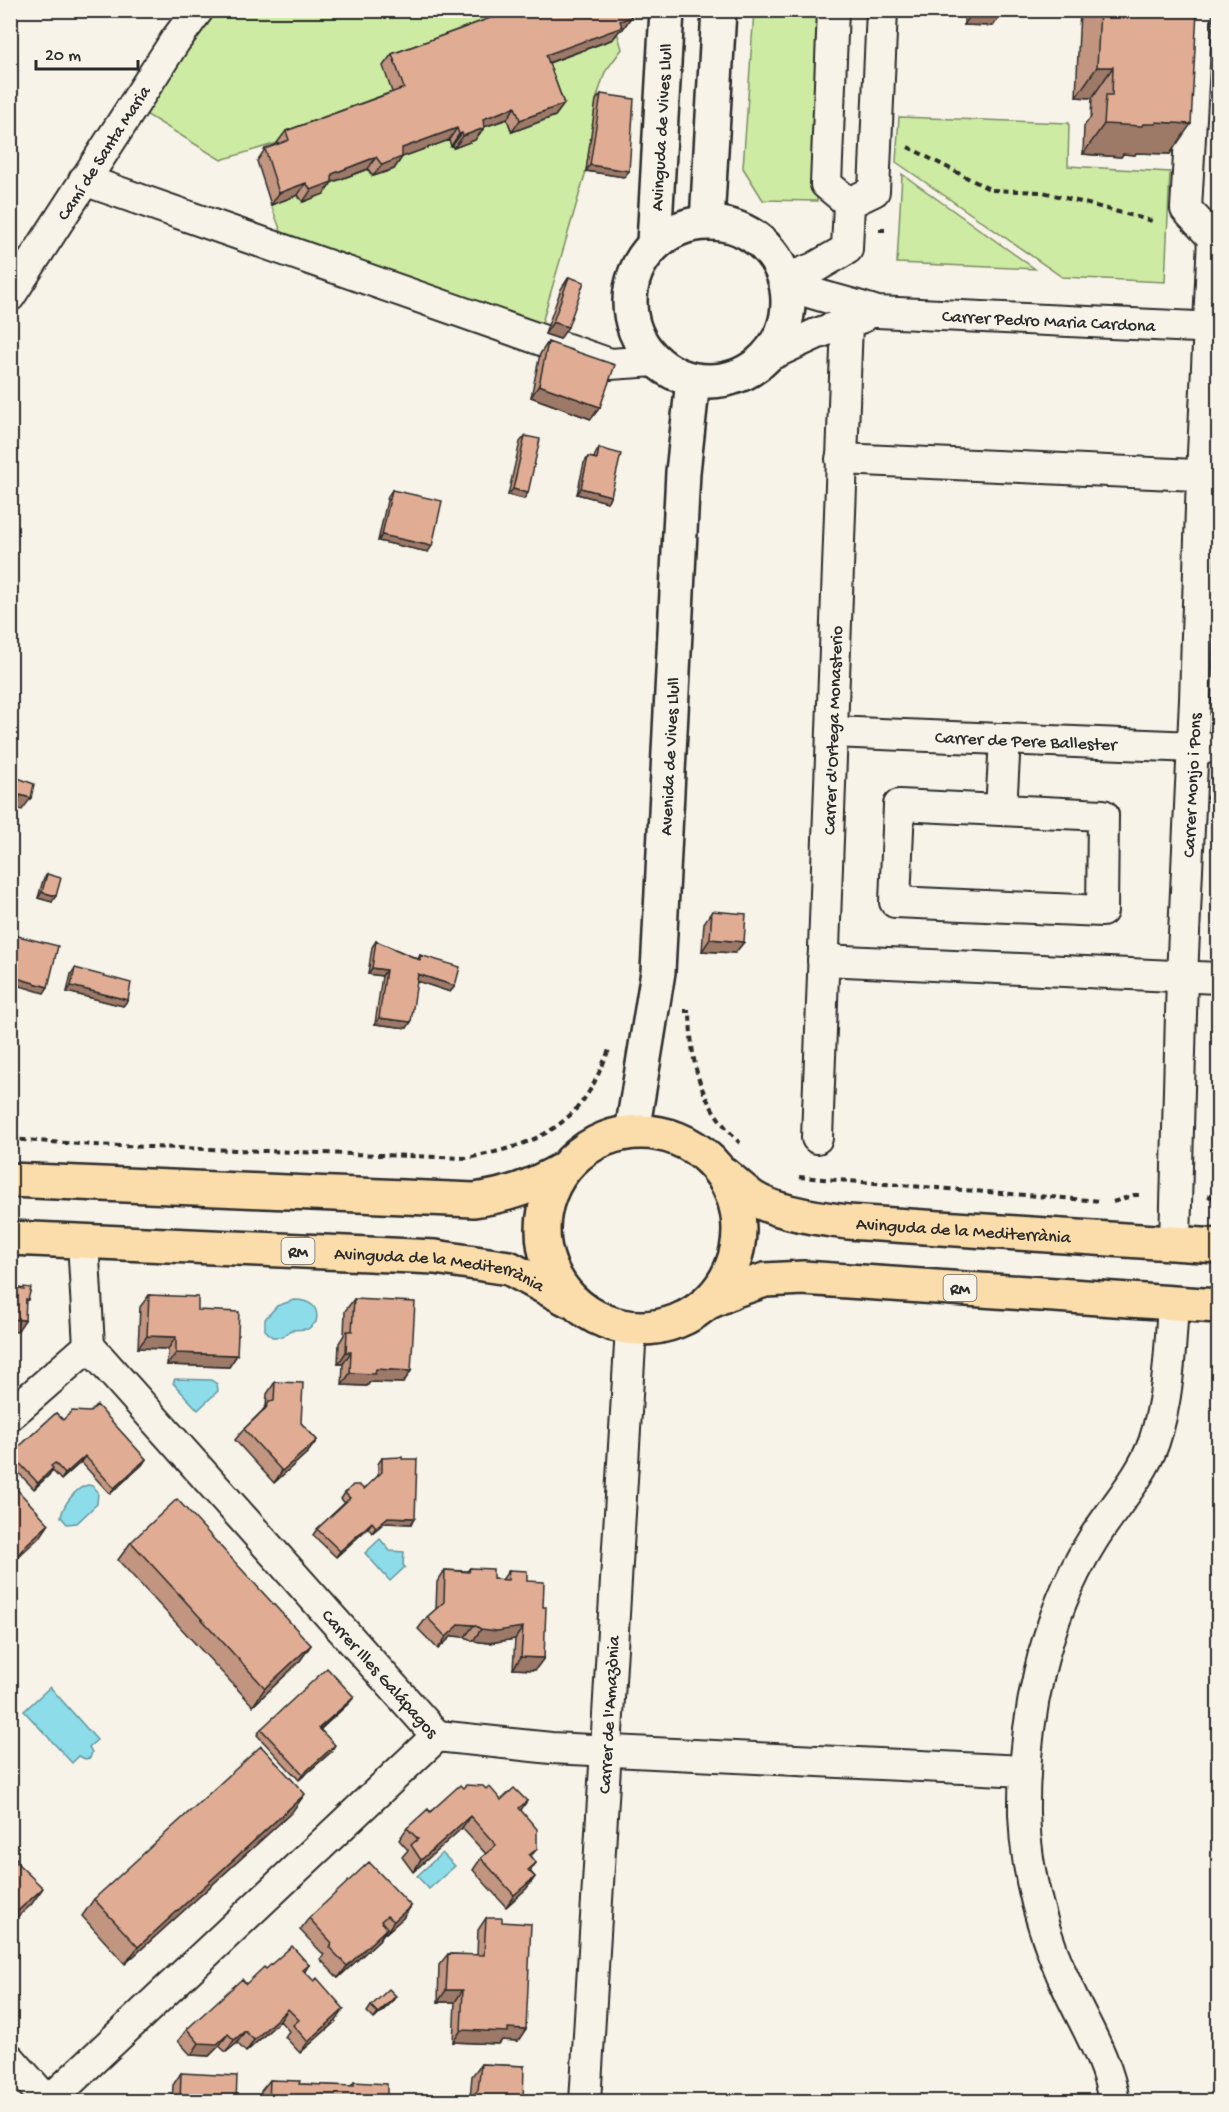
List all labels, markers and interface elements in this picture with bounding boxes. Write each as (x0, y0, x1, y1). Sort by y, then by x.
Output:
scale bar (36, 33, 138, 71)
street label: Avinguda de Vives Llull (648, 43, 678, 212)
text: 20 m (45, 46, 81, 67)
street label: Camí de Santa Maria (54, 82, 157, 225)
street label: Carrer Pedro Maria Cardona (941, 307, 1157, 338)
street label: Carrer d'Ortega Monasterio (820, 625, 849, 835)
street label: Avenida de Vives Llull (657, 677, 686, 836)
street label: Carrer Monjo i Pons (1180, 711, 1207, 858)
street label: Carrer de Pere Ballester (934, 728, 1119, 757)
street label: Avinguda de la Mediterrània (855, 1215, 1072, 1249)
road number: RM (282, 1238, 314, 1264)
street label: Avinguda de la Mediterrània (334, 1245, 548, 1298)
road number: RM (944, 1275, 976, 1301)
street label: Carrer Illes Galápagos (316, 1606, 443, 1744)
street label: Carrer de l'Amazònia (595, 1634, 626, 1794)

